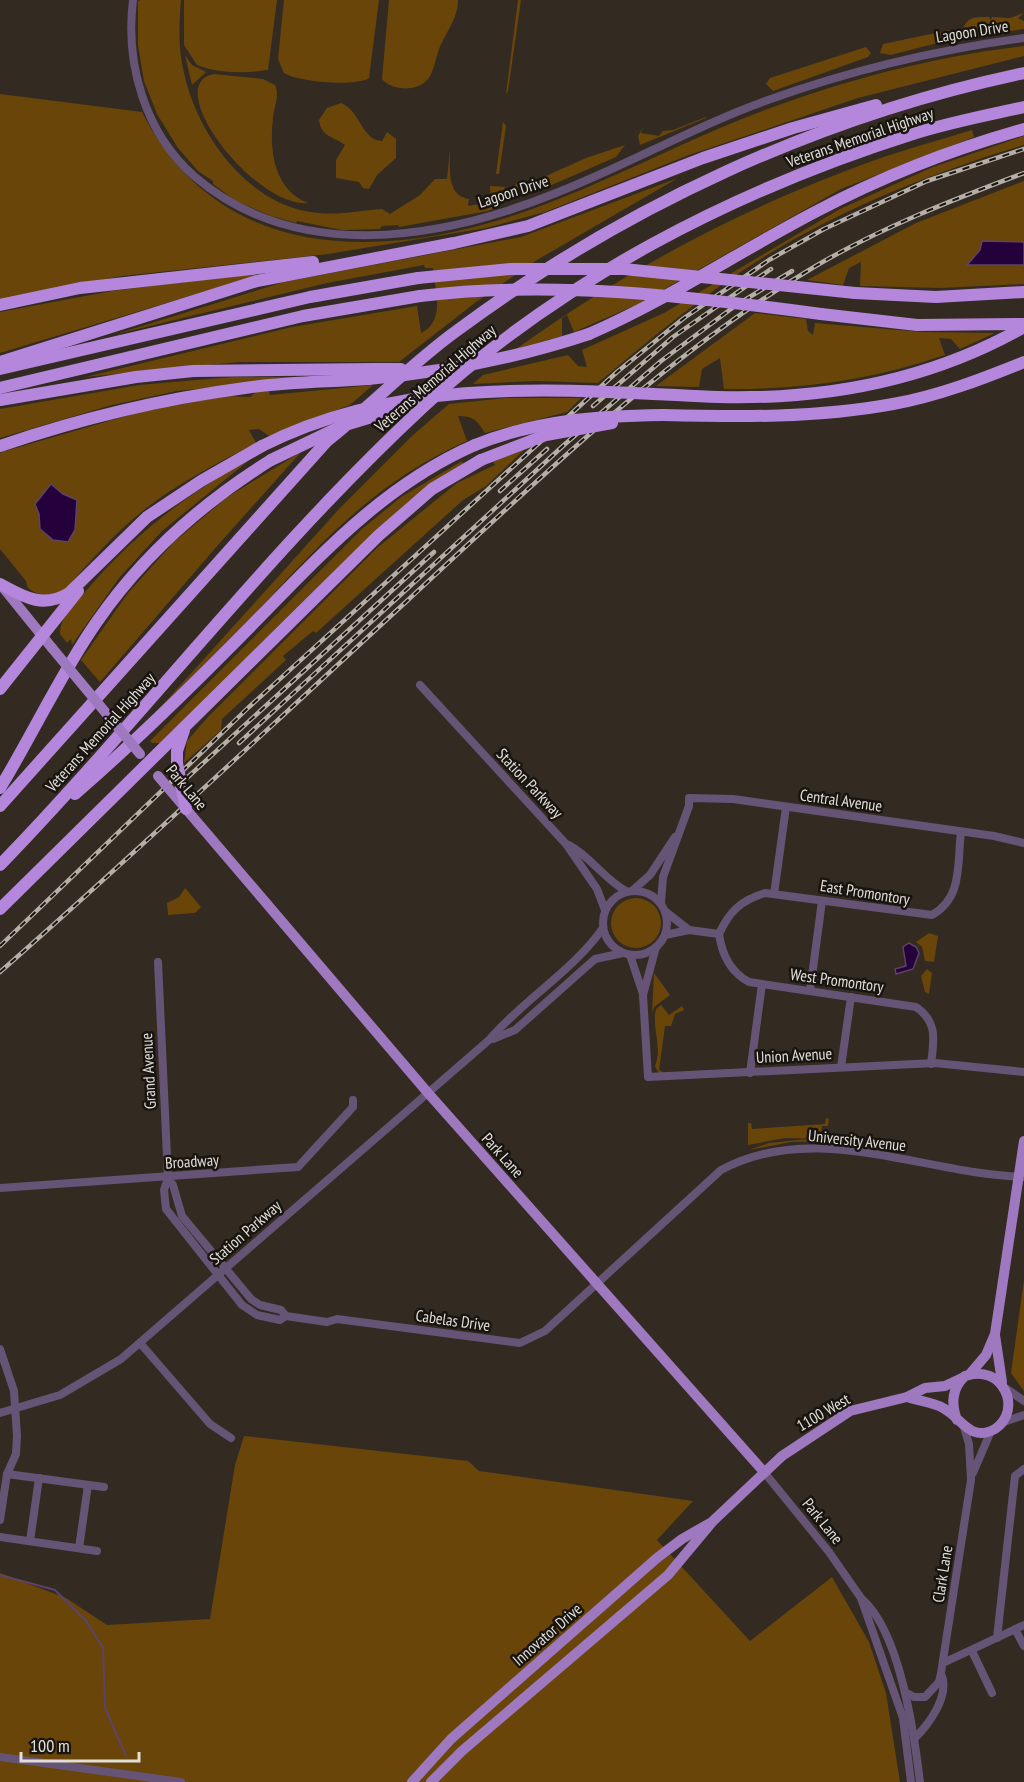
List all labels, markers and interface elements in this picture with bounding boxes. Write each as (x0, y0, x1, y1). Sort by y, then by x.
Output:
street label: Lagoon Drive (934, 15, 1010, 47)
street label: Veterans Memorial Highway (783, 102, 936, 172)
street label: Lagoon Drive (475, 170, 551, 212)
street label: Veterans Memorial Highway (370, 320, 500, 437)
street label: Veterans Memorial Highway (40, 668, 159, 797)
street label: Station Parkway (493, 744, 567, 822)
street label: Park Lane (162, 760, 212, 814)
street label: Central Avenue (799, 784, 883, 816)
street label: East Promontory (819, 875, 911, 909)
street label: West Promontory (789, 964, 885, 996)
street label: Grand Avenue (136, 1033, 160, 1109)
street label: Union Avenue (755, 1043, 833, 1067)
street label: University Avenue (807, 1125, 907, 1155)
street label: Park Lane (478, 1129, 528, 1181)
street label: Broadway (164, 1149, 220, 1173)
street label: Station Parkway (205, 1195, 285, 1269)
street label: Cabelas Drive (414, 1305, 492, 1335)
street label: 1100 West (793, 1388, 854, 1435)
street label: Park Lane (798, 1494, 848, 1548)
street label: Clark Lane (928, 1544, 956, 1604)
street label: Innovator Drive (508, 1599, 586, 1669)
scale bar (21, 1725, 140, 1763)
text: 100 m (30, 1734, 70, 1757)

